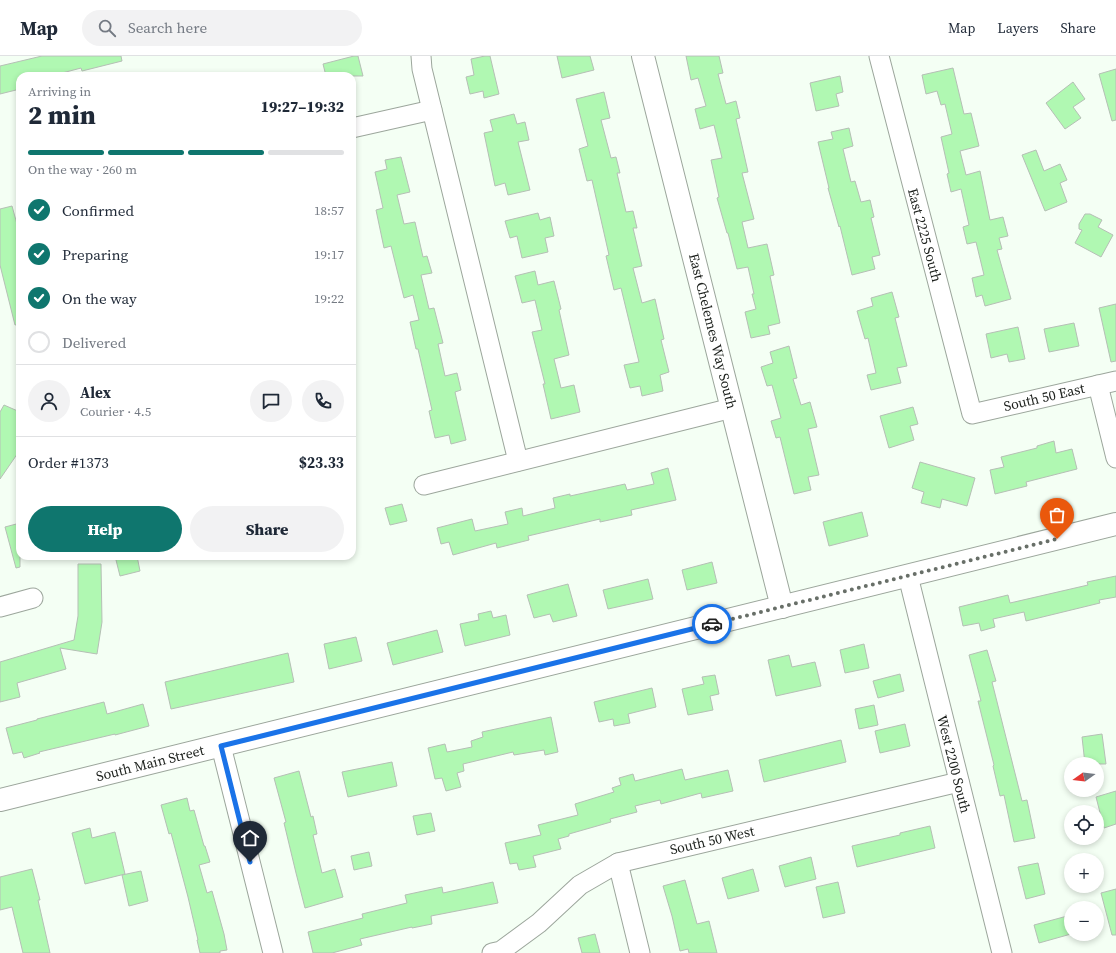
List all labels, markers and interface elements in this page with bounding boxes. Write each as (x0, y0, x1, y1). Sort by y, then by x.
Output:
search box (82, 10, 362, 46)
text: Map (20, 15, 58, 41)
icon: search (96, 17, 118, 39)
text: Search here (128, 17, 207, 38)
text: Map (948, 18, 975, 38)
text: Layers (997, 18, 1039, 38)
text: Share (1061, 18, 1096, 38)
text: Arriving in (28, 83, 91, 100)
text: 19:27–19:32 (261, 96, 344, 117)
text: 2 min (28, 97, 96, 133)
text: On the way · 260 m (28, 161, 137, 178)
street label: East 2225 South (903, 186, 947, 284)
icon: check (28, 199, 50, 221)
text: Confirmed (62, 200, 134, 221)
text: 18:57 (314, 202, 344, 219)
icon: check (28, 243, 50, 265)
text: Preparing (62, 244, 128, 265)
text: 19:17 (314, 246, 344, 263)
street label: East Chelemes Way South (684, 251, 742, 411)
icon: check (28, 287, 50, 309)
text: On the way (62, 288, 137, 309)
text: 19:22 (314, 290, 344, 307)
text: Delivered (62, 332, 126, 353)
street label: South 50 East (1002, 378, 1087, 416)
button: person (28, 380, 70, 422)
button: chat (250, 380, 292, 422)
button: phone (302, 380, 344, 422)
text: Alex (80, 382, 111, 403)
text: Courier · 4.5 (80, 403, 151, 420)
text: Order #1373 (28, 452, 109, 473)
text: $23.33 (299, 452, 344, 473)
pin (1040, 498, 1074, 539)
icon: bag (1046, 504, 1068, 526)
button: Help (28, 506, 182, 552)
button: Share (190, 506, 344, 552)
courier (692, 604, 732, 644)
icon: car (701, 613, 723, 635)
street label: West 2200 South (932, 713, 976, 815)
street label: South Main Street (94, 740, 207, 786)
north arrow (1064, 757, 1104, 797)
map controls (1064, 757, 1104, 941)
button: locate (1064, 805, 1104, 845)
street label: South 50 West (668, 820, 757, 859)
pin (233, 821, 267, 862)
icon: home (239, 827, 261, 849)
button: + (1064, 853, 1104, 893)
button: − (1064, 901, 1104, 941)

